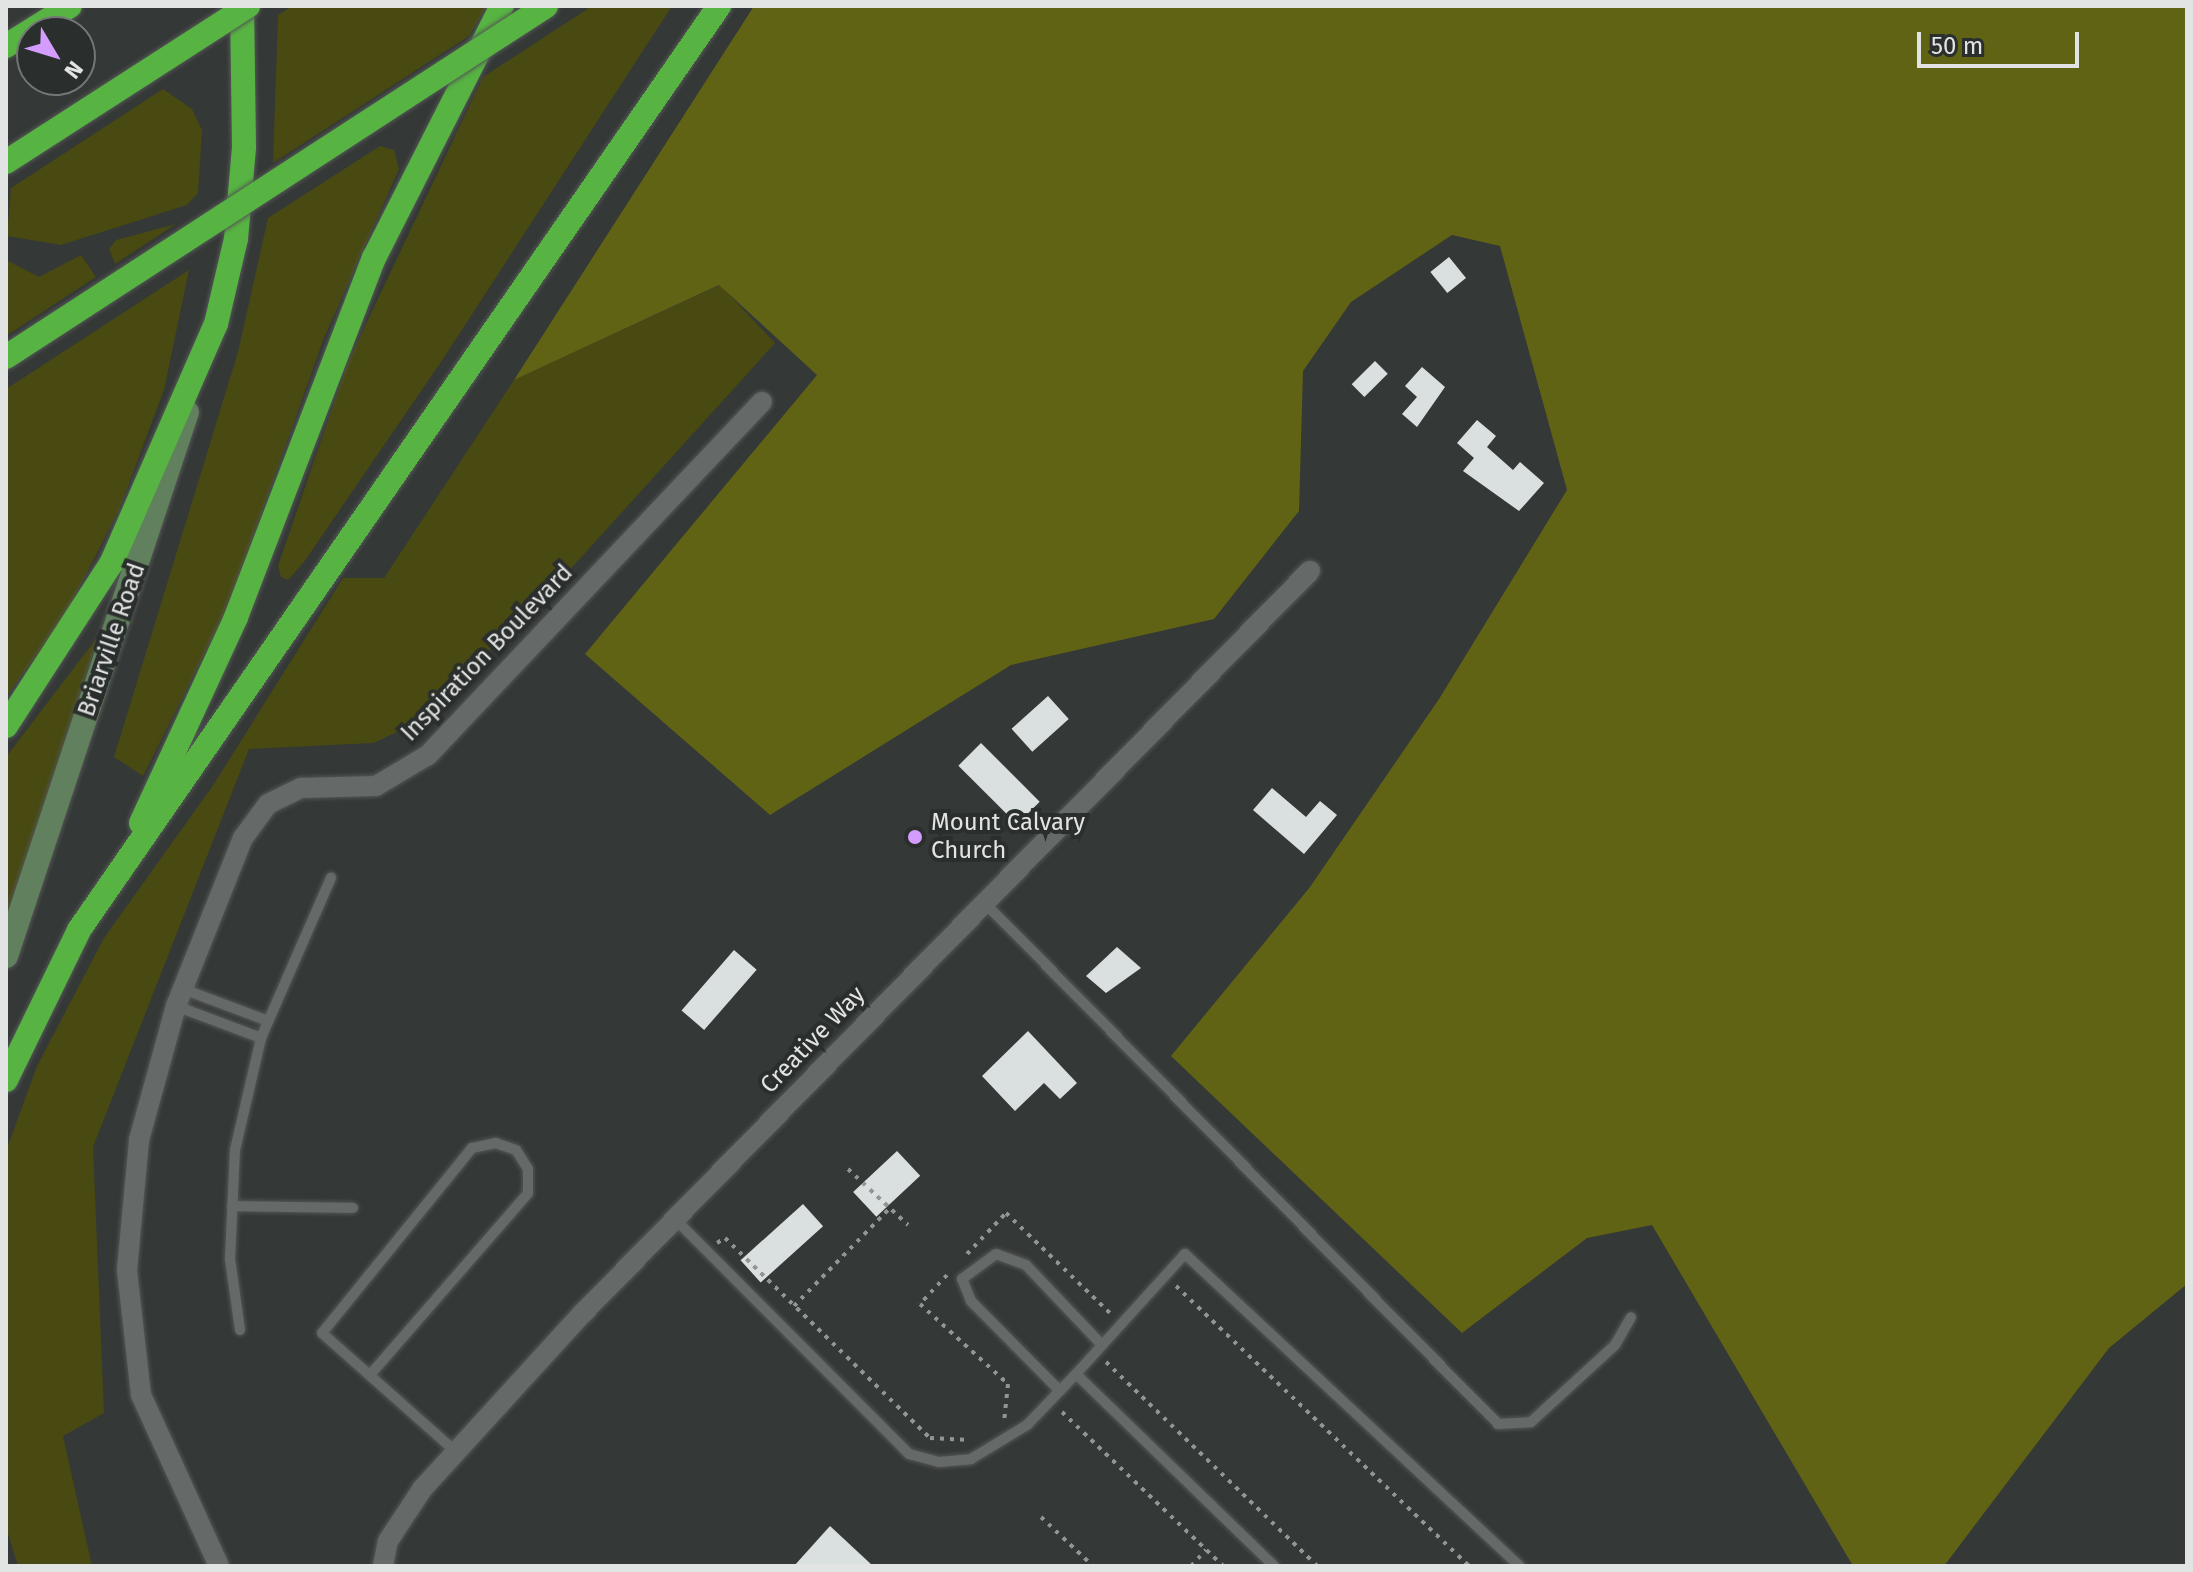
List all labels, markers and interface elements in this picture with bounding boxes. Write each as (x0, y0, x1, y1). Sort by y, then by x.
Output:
north arrow (16, 16, 96, 96)
scale bar (1921, 16, 2083, 66)
text: 50 m (1931, 32, 1983, 60)
text: N (59, 56, 89, 84)
street label: Inspiration Boulevard (395, 559, 579, 747)
street label: Briarville Road (72, 560, 152, 720)
place label: Mount Calvary Church (931, 809, 1085, 865)
marker: Mount Calvary Church (906, 828, 924, 846)
street label: Creative Way (755, 980, 871, 1100)

